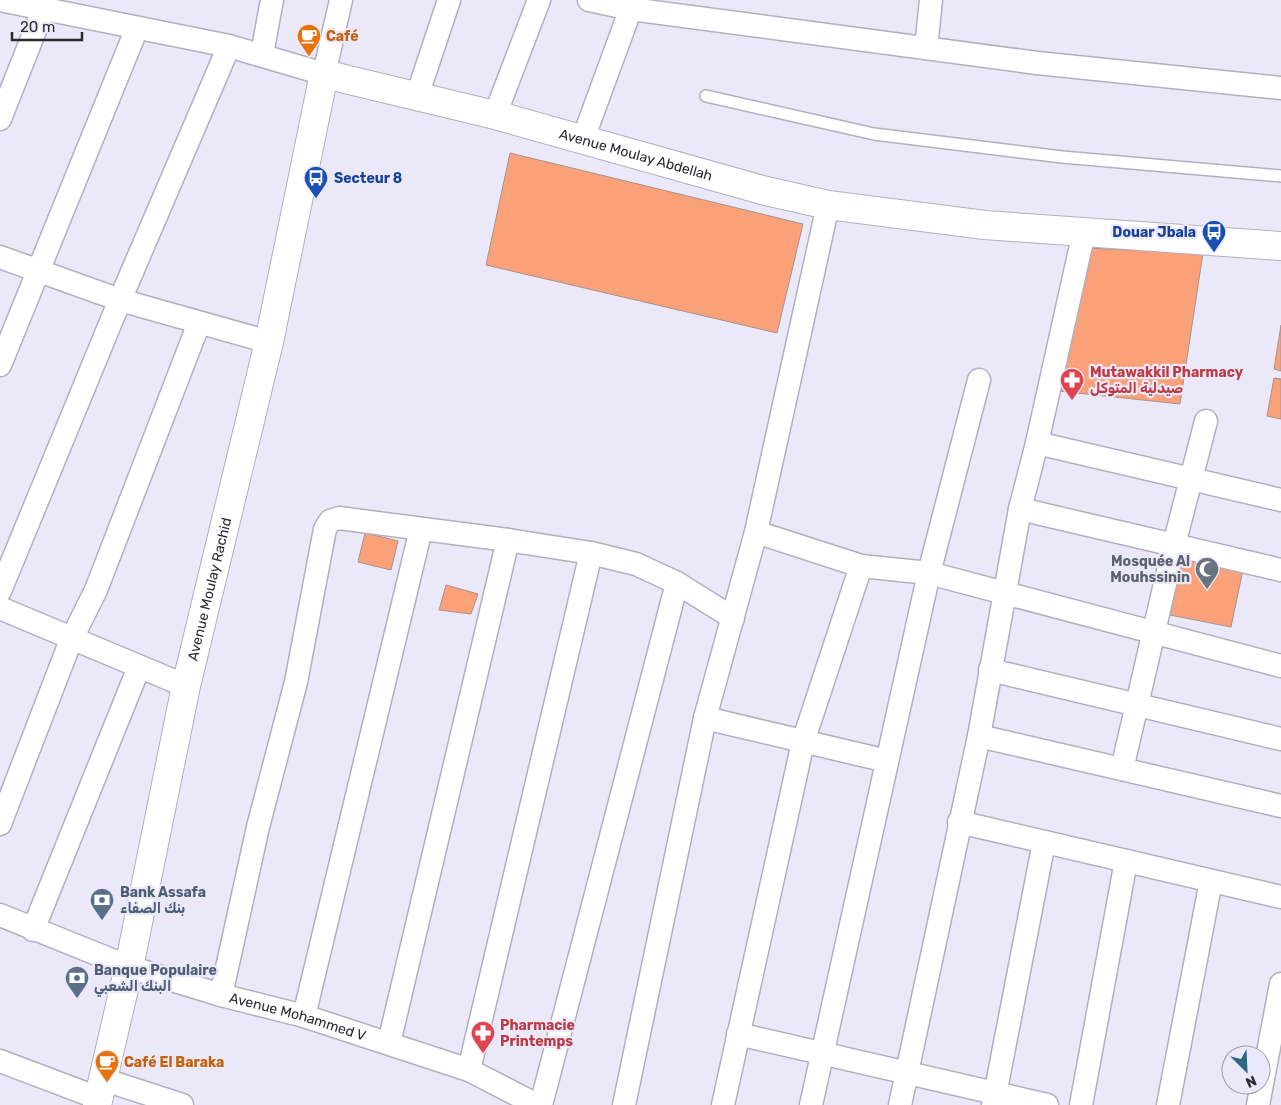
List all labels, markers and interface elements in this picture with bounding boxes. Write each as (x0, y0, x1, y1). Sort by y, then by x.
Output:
scale bar (12, 10, 82, 42)
text: 20 m (20, 18, 55, 36)
cafe icon: Café (296, 23, 322, 57)
place label: Café (326, 28, 358, 45)
street label: Avenue Moulay Abdellah (557, 125, 714, 184)
bus stop icon: Secteur 8 (303, 165, 329, 199)
place label: Secteur 8 (334, 170, 402, 187)
bus stop icon: Douar Jbala (1201, 219, 1227, 253)
place label: Douar Jbala (1112, 224, 1196, 241)
place label: Mutawakkil Pharmacy صيدلية المتوكل (1090, 364, 1244, 397)
pharmacy icon: Mutawakkil Pharmacy صيدلية المتوكل (1059, 367, 1085, 401)
street label: Avenue Moulay Rachid (184, 516, 235, 663)
place label: Mosquée Al Mouhssinin (1110, 553, 1190, 586)
mosque icon: Mosquée Al Mouhssinin (1194, 556, 1220, 590)
place label: Bank Assafa بنك الصفاء (120, 884, 206, 917)
bank icon: Bank Assafa بنك الصفاء (89, 887, 115, 921)
place label: Banque Populaire البنك الشعبي (94, 962, 217, 997)
bank icon: Banque Populaire البنك الشعبي (64, 965, 90, 999)
street label: Avenue Mohammed V (228, 989, 368, 1044)
place label: Pharmacie Printemps (500, 1017, 575, 1050)
pharmacy icon: Pharmacie Printemps (470, 1020, 496, 1054)
north arrow (1221, 1045, 1271, 1095)
cafe icon: Café El Baraka (94, 1049, 120, 1083)
place label: Café El Baraka (124, 1054, 224, 1071)
text: N (1243, 1072, 1259, 1091)

